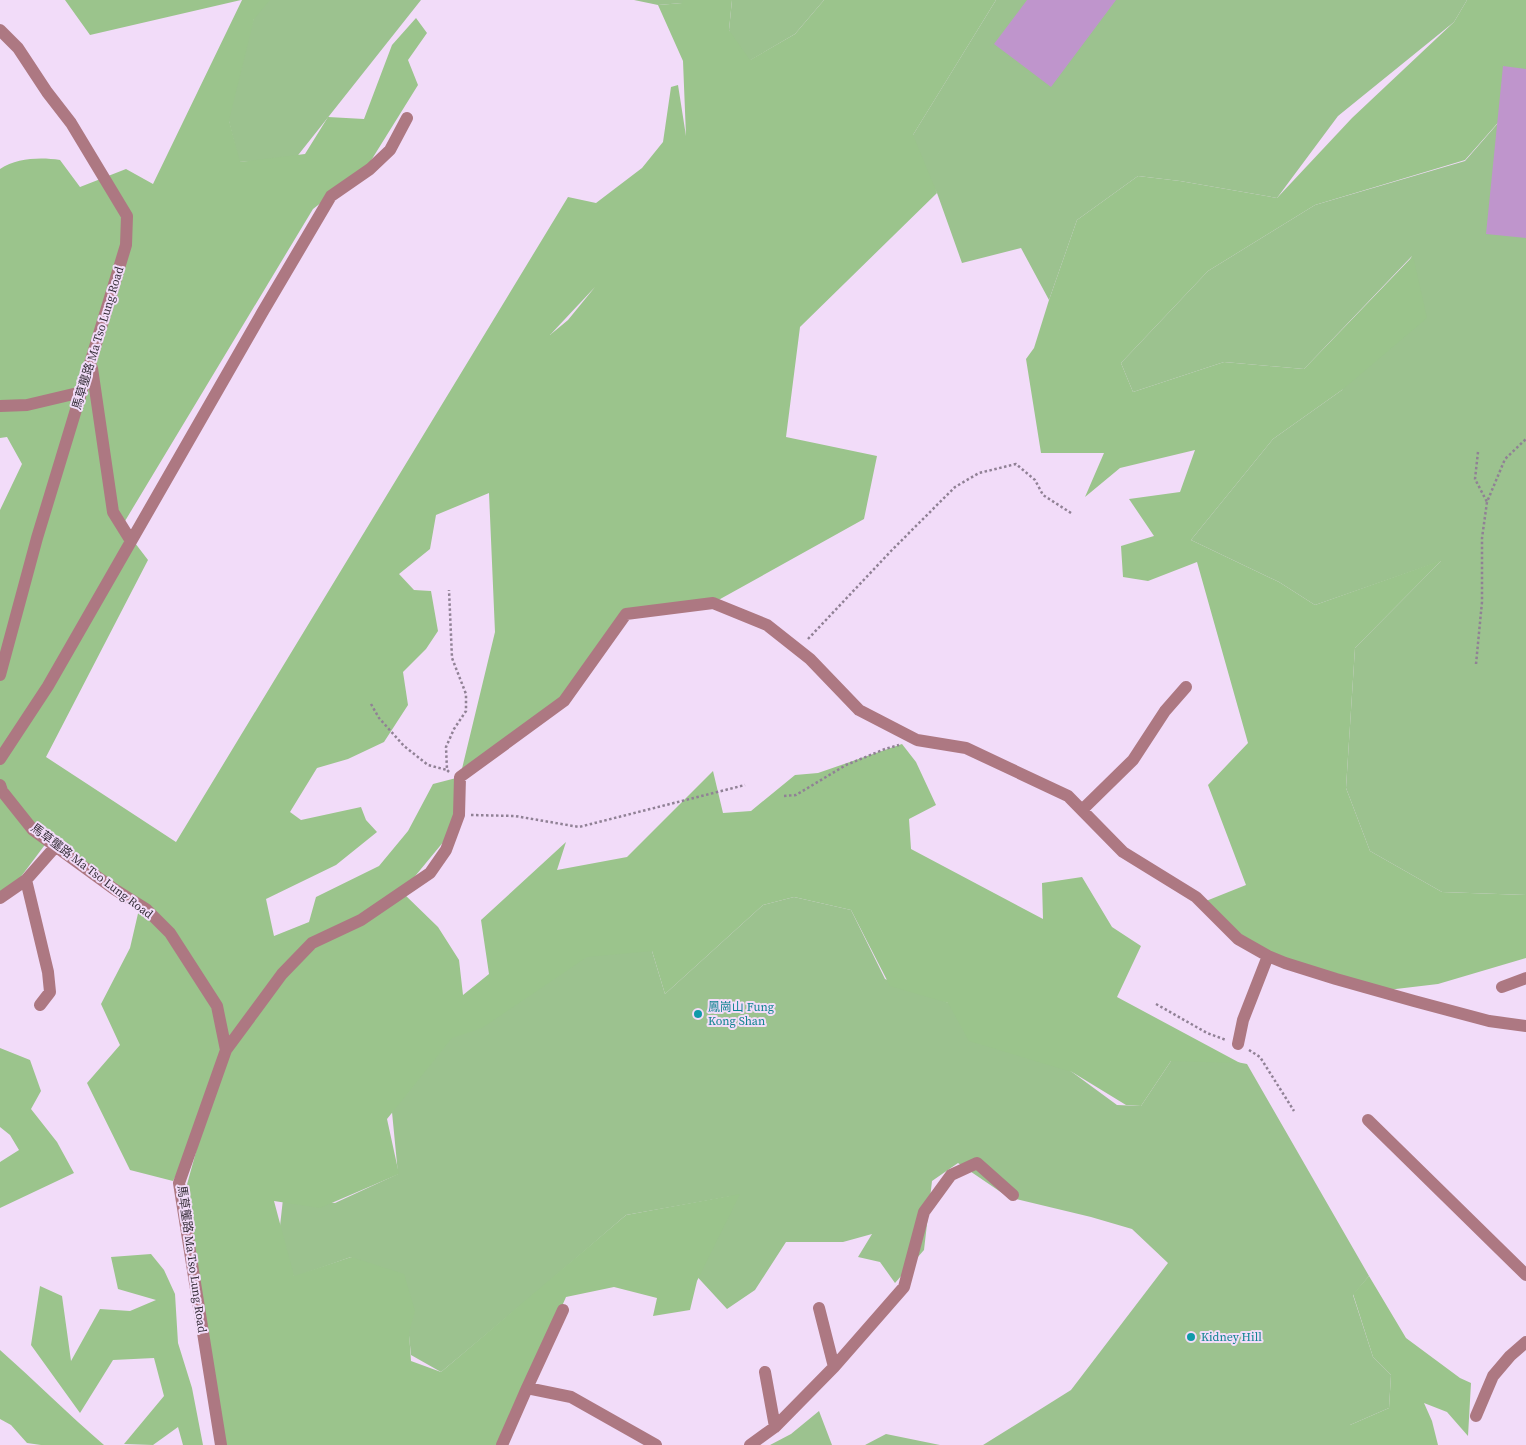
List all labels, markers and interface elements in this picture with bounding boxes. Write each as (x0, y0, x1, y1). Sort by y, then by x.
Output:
street label: 馬草壟路 Ma Tso Lung Road (69, 264, 127, 411)
street label: 馬草壟路 Ma Tso Lung Road (28, 820, 156, 922)
place label: 鳳崗山 Fung Kong Shan (708, 999, 774, 1029)
marker: 鳳崗山 Fung Kong Shan (692, 1008, 704, 1020)
street label: 馬草壟路 Ma Tso Lung Road (174, 1184, 210, 1334)
place label: Kidney Hill (1201, 1329, 1262, 1345)
marker: Kidney Hill (1185, 1331, 1197, 1343)

